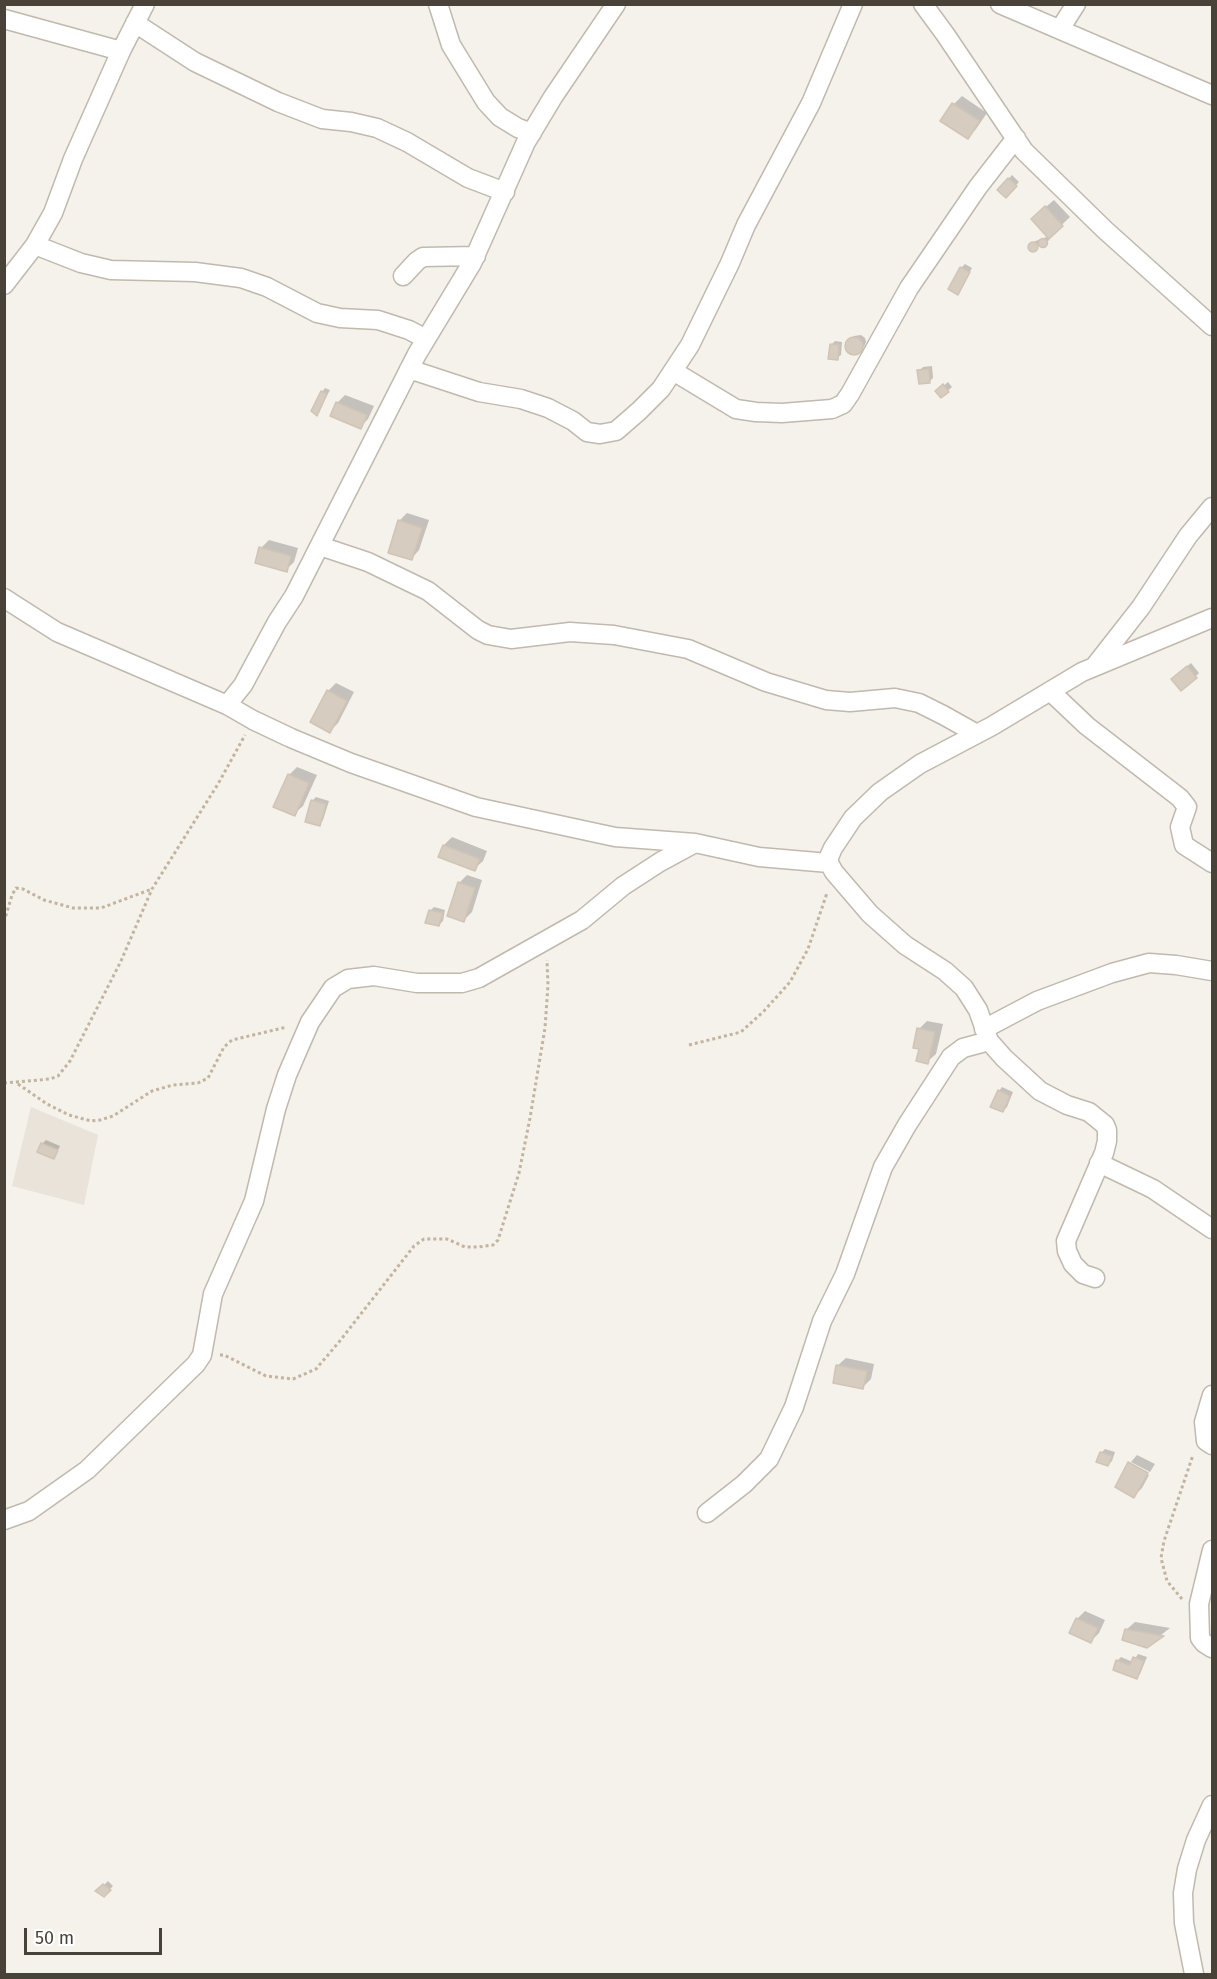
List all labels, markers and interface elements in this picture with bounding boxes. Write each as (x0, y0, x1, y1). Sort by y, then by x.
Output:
scale bar (27, 1916, 165, 1954)
text: 50 m (35, 1927, 74, 1949)

